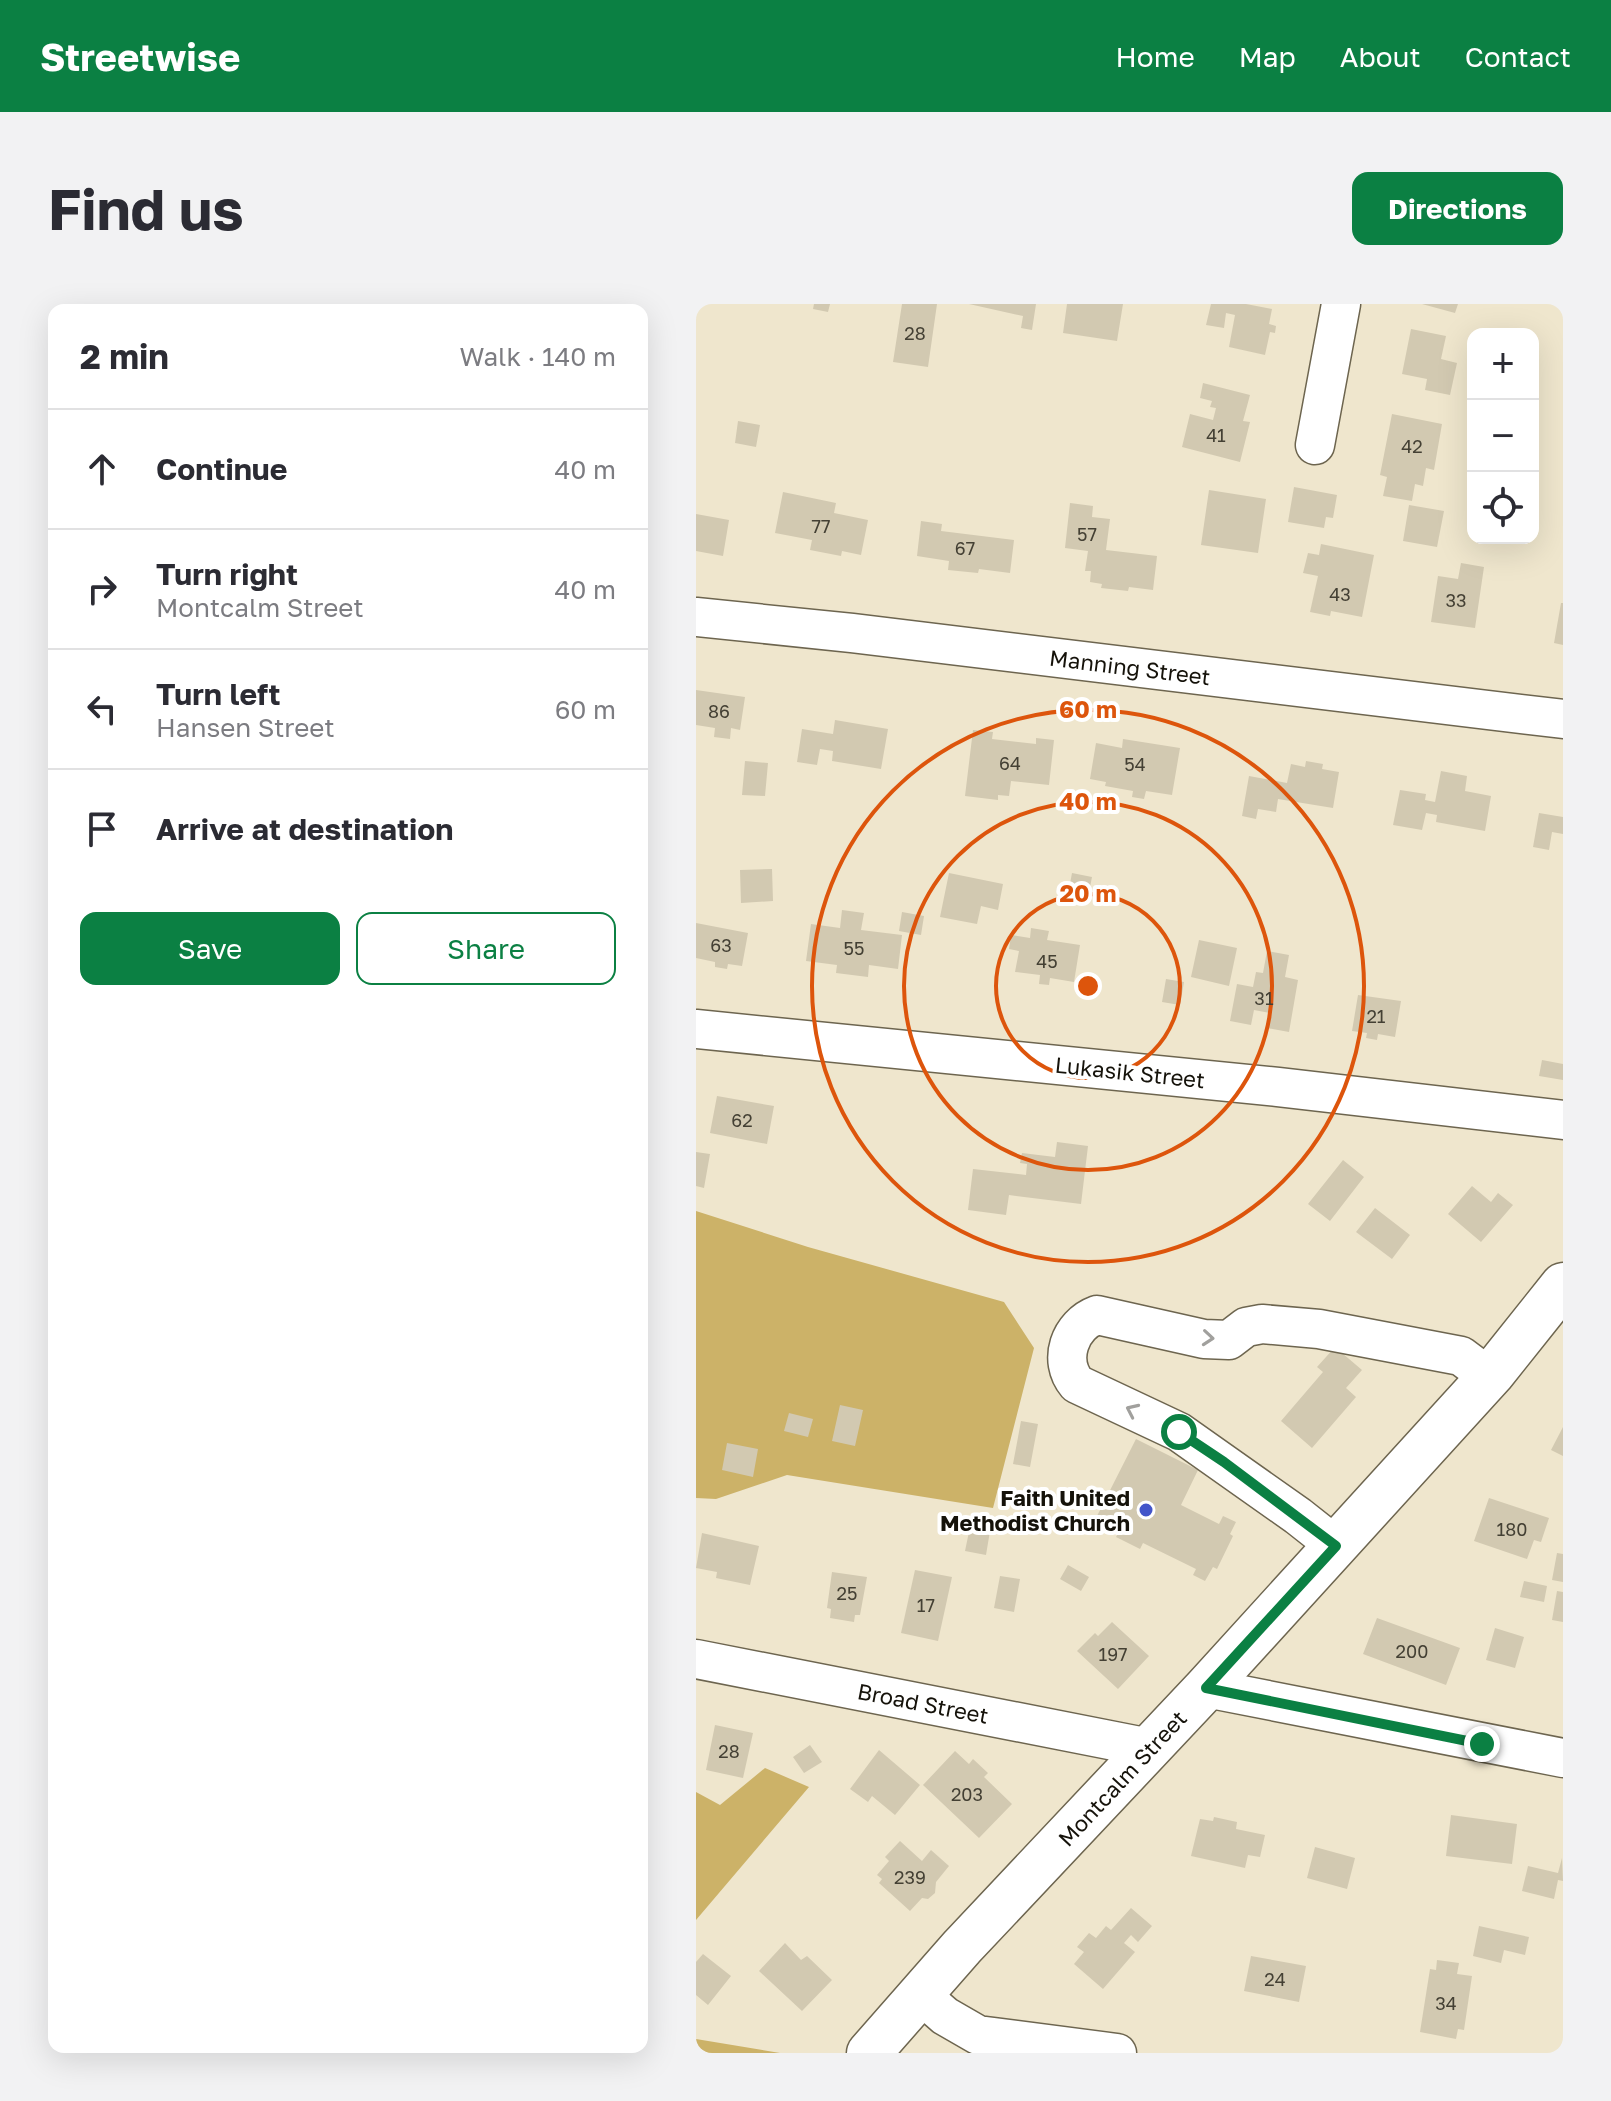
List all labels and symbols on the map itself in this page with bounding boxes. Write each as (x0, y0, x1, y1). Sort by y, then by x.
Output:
house number: 28 (904, 322, 926, 344)
house number: 41 (1206, 424, 1226, 446)
house number: 42 (1401, 435, 1423, 457)
house number: 77 (811, 515, 831, 537)
house number: 57 (1077, 523, 1097, 545)
house number: 67 (955, 537, 975, 559)
house number: 43 (1329, 583, 1351, 605)
house number: 33 (1445, 589, 1467, 611)
street label: Manning Street (1048, 644, 1212, 690)
text: 60 m (1059, 694, 1117, 723)
house number: 86 (708, 700, 730, 722)
house number: 64 (999, 752, 1021, 774)
house number: 54 (1124, 753, 1146, 775)
text: 40 m (1059, 786, 1117, 815)
text: 20 m (1059, 878, 1117, 907)
house number: 63 (710, 934, 732, 956)
house number: 55 (844, 937, 864, 959)
house number: 45 (1036, 950, 1058, 972)
centre of rings (1074, 972, 1102, 1000)
house number: 31 (1254, 987, 1274, 1009)
house number: 21 (1366, 1005, 1386, 1027)
street label: Lukasik Street (1054, 1051, 1206, 1093)
house number: 62 (731, 1109, 753, 1131)
one-way arrow (1202, 1330, 1215, 1347)
one-way arrow (1125, 1404, 1140, 1420)
route start (1161, 1414, 1197, 1450)
place label: Faith United Methodist Church (940, 1484, 1130, 1536)
marker: Faith United Methodist Church (1137, 1501, 1155, 1519)
house number: 180 (1497, 1518, 1527, 1540)
house number: 25 (837, 1582, 857, 1604)
house number: 17 (917, 1594, 935, 1616)
house number: 200 (1396, 1640, 1428, 1662)
house number: 197 (1098, 1643, 1128, 1665)
street label: Broad Street (855, 1677, 991, 1729)
street label: Montcalm Street (1052, 1705, 1192, 1851)
route end (1464, 1726, 1500, 1762)
house number: 28 (718, 1740, 740, 1762)
house number: 203 (951, 1783, 983, 1805)
house number: 239 (894, 1866, 926, 1888)
house number: 24 (1264, 1968, 1286, 1990)
house number: 34 (1435, 1992, 1457, 2014)

